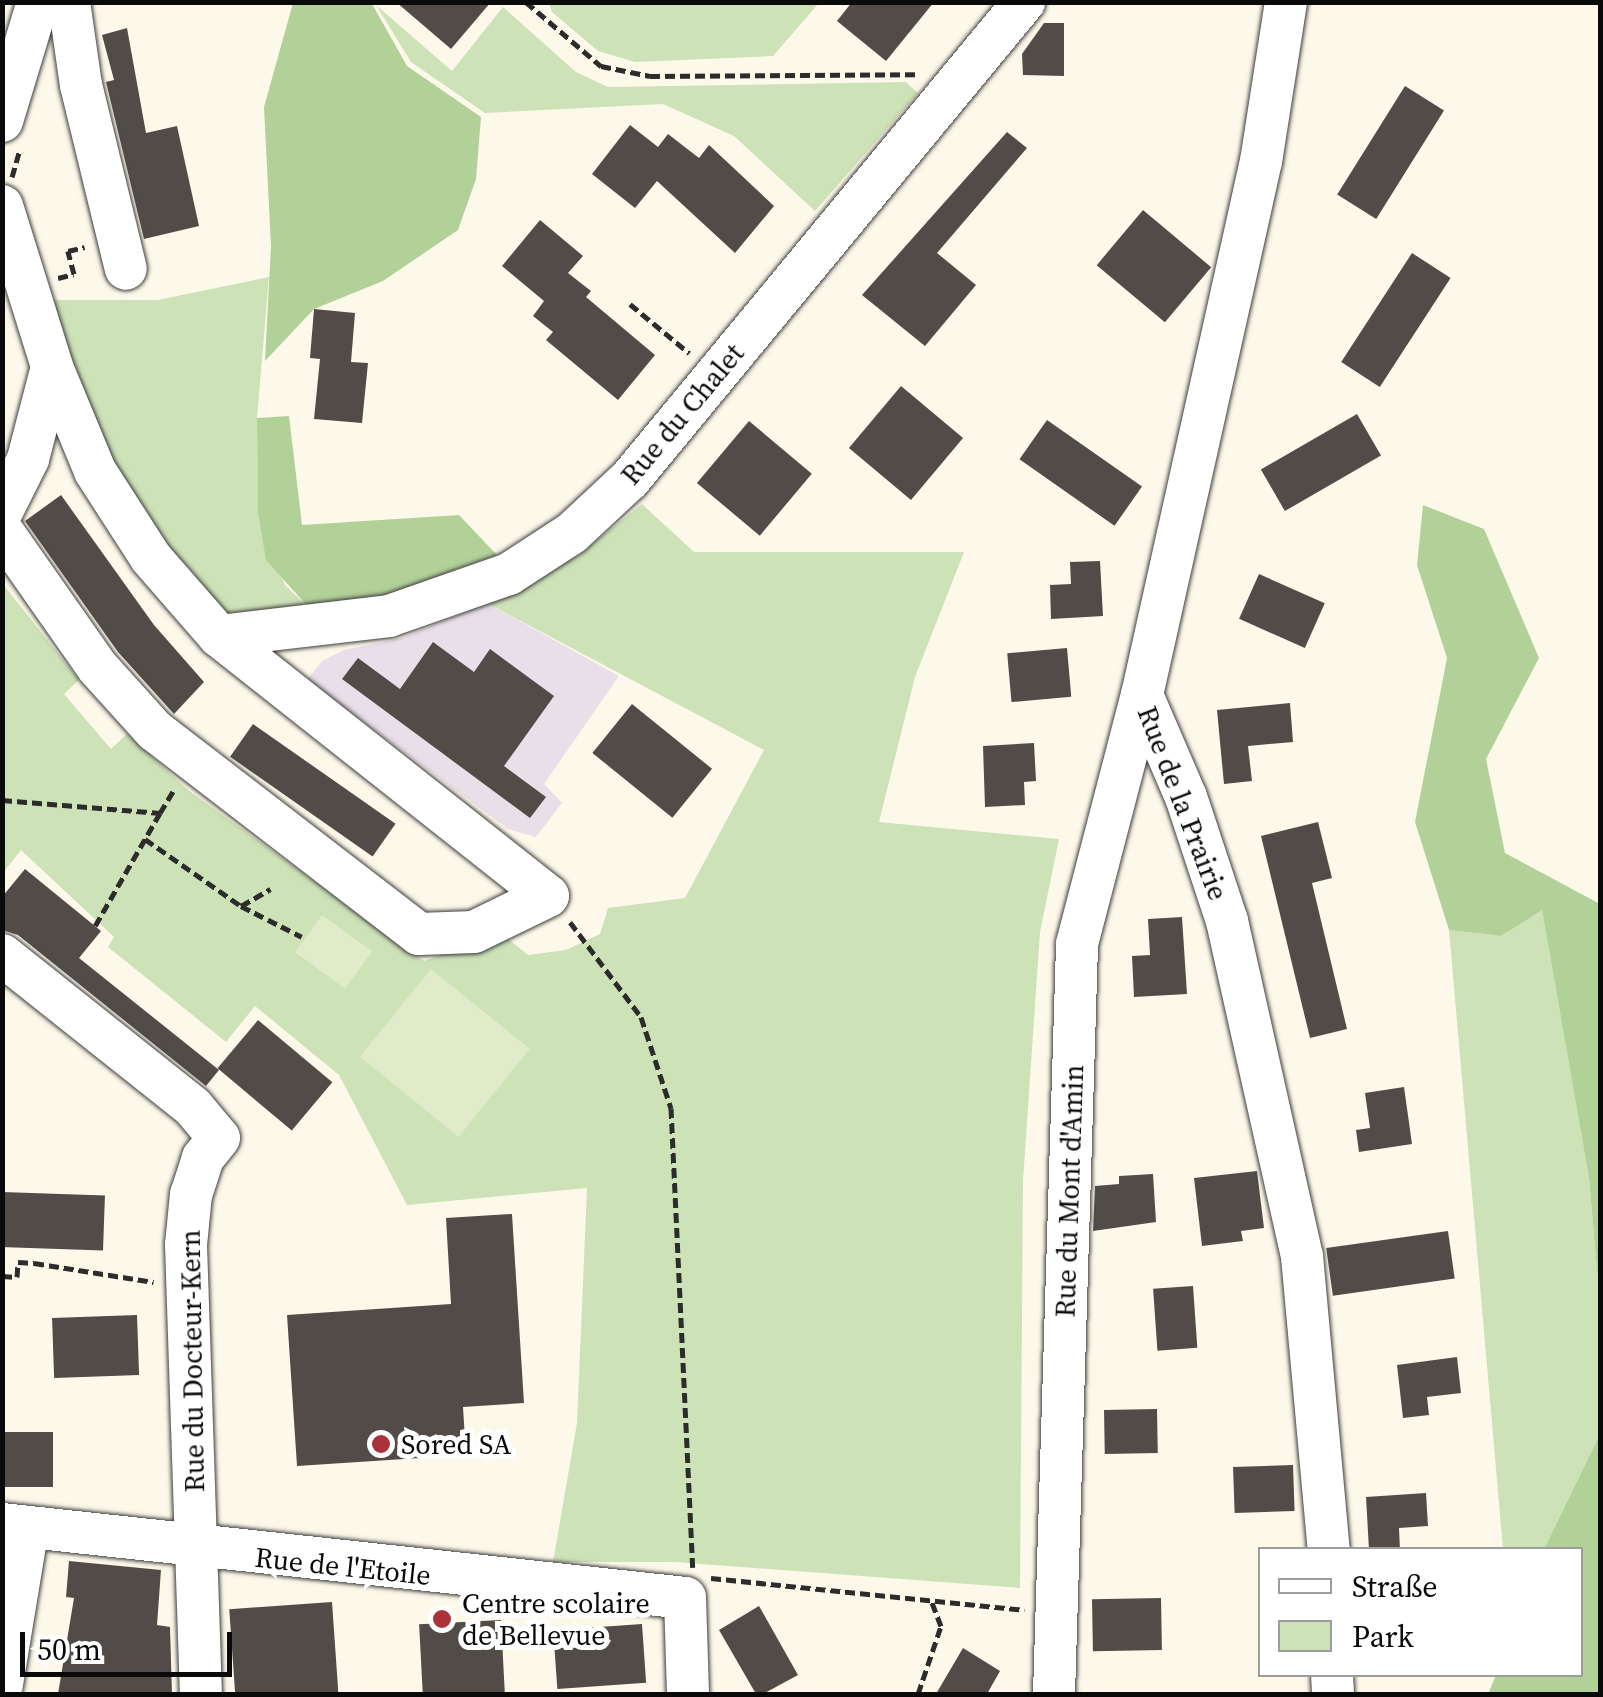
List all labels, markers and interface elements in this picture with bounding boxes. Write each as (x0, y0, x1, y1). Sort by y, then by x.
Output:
street label: Rue du Chalet (613, 337, 751, 491)
street label: Rue de la Prairie (1131, 701, 1235, 905)
street label: Rue du Mont d'Amin (1048, 1064, 1090, 1318)
street label: Rue du Docteur-Kern (173, 1229, 211, 1493)
place label: Sored SA (401, 1427, 511, 1461)
marker: Sored SA (370, 1433, 392, 1455)
street label: Rue de l'Etoile (253, 1540, 433, 1592)
legend (1258, 1547, 1583, 1677)
text: Straße (1352, 1566, 1438, 1607)
place label: Centre scolaire de Bellevue (462, 1586, 650, 1652)
marker: Centre scolaire de Bellevue (431, 1608, 453, 1630)
scale bar (25, 1612, 238, 1674)
text: Park (1352, 1616, 1414, 1657)
text: 50 m (37, 1629, 101, 1670)

